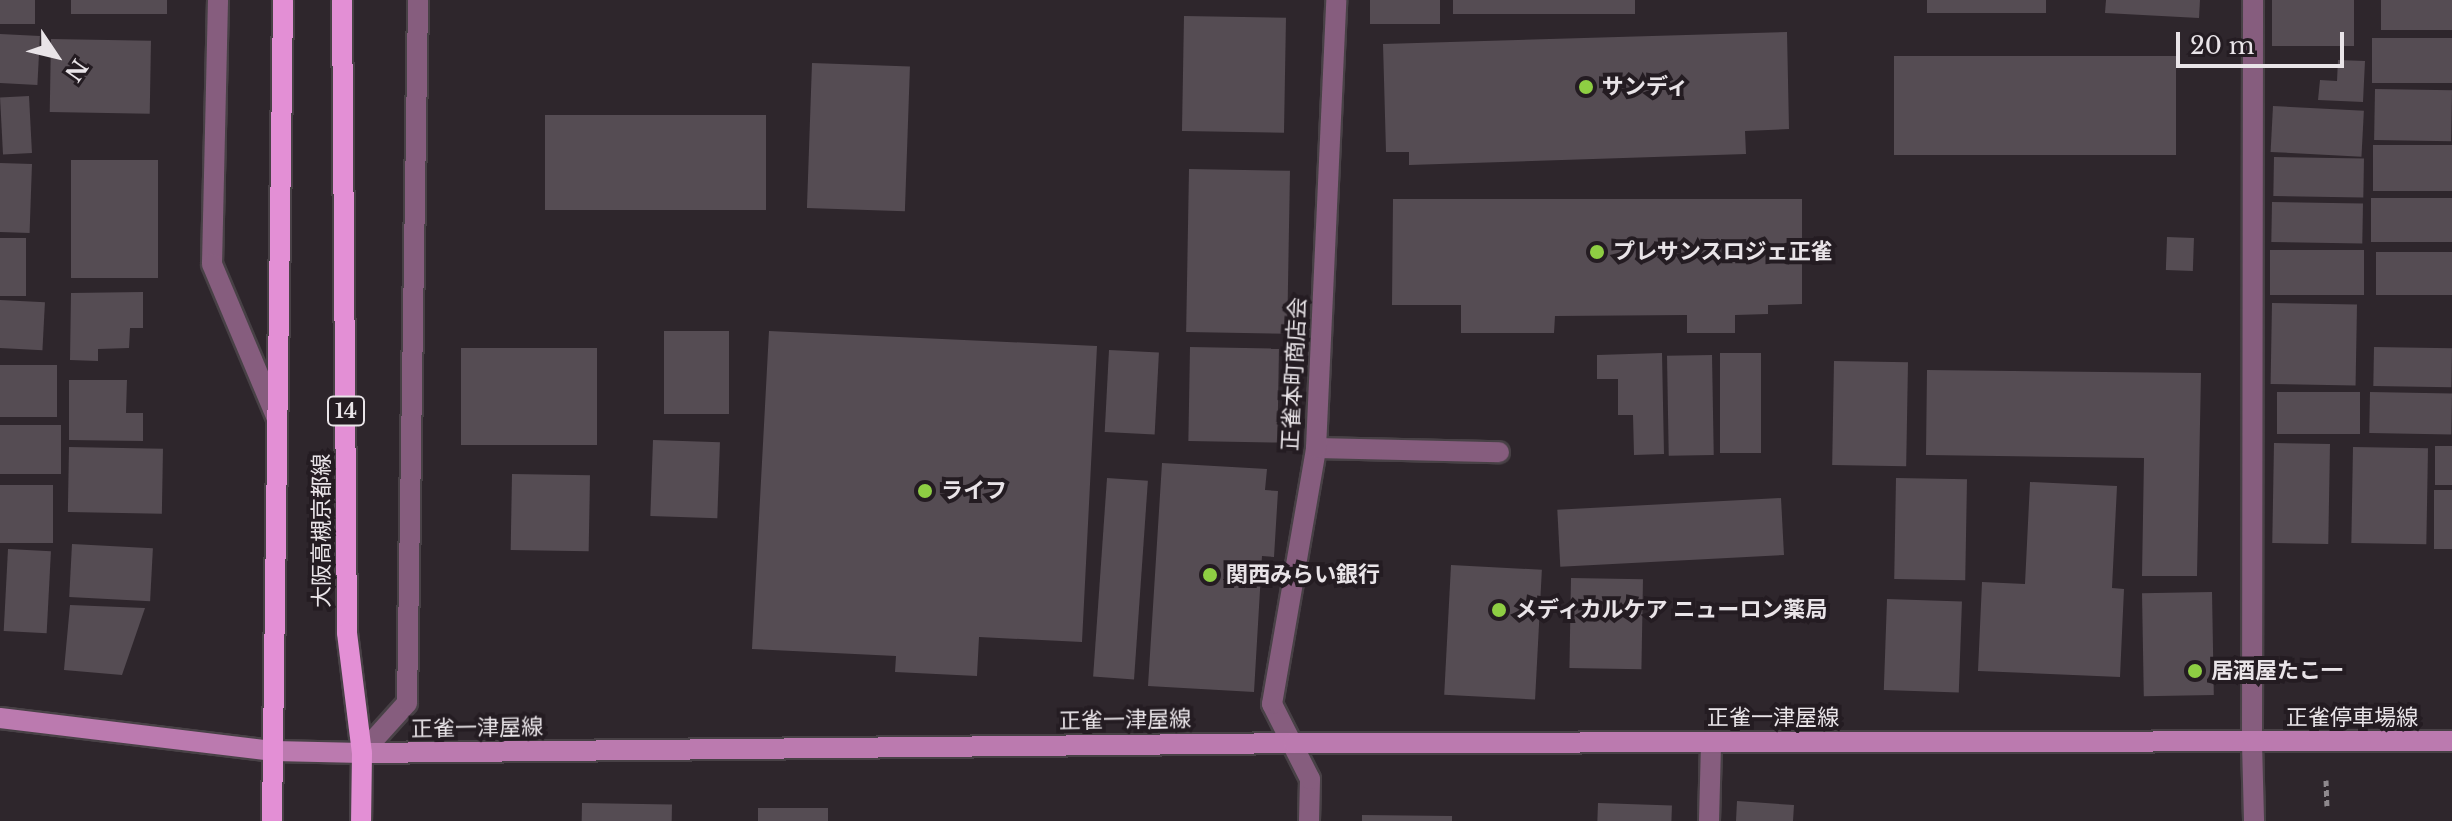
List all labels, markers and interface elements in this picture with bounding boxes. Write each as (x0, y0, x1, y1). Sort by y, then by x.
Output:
north arrow (16, 16, 96, 96)
scale bar (2180, 16, 2348, 66)
text: 20 m (2190, 31, 2255, 60)
text: N (59, 54, 93, 86)
place label: サンディ (1602, 74, 1690, 100)
marker: サンディ (1577, 78, 1595, 96)
place label: プレサンスロジェ正雀 (1613, 239, 1833, 265)
marker: プレサンスロジェ正雀 (1588, 243, 1606, 261)
street label: 正雀本町商店会 (1277, 296, 1311, 452)
road number: 14 (326, 395, 366, 427)
street label: 大阪高槻京都線 (309, 454, 335, 608)
place label: ライフ (941, 478, 1007, 504)
marker: ライフ (916, 482, 934, 500)
place label: 関西みらい銀行 (1226, 562, 1380, 588)
marker: 関西みらい銀行 (1201, 566, 1219, 584)
place label: メディカルケア ニューロン薬局 (1515, 597, 1829, 623)
marker: メディカルケア ニューロン薬局 (1490, 601, 1508, 619)
place label: 居酒屋たこ一 (2211, 658, 2343, 684)
marker: 居酒屋たこ一 (2186, 662, 2204, 680)
street label: 正雀一津屋線 (1707, 705, 1839, 731)
street label: 正雀停車場線 (2286, 705, 2418, 731)
street label: 正雀一津屋線 (1059, 706, 1191, 734)
street label: 正雀一津屋線 (411, 714, 543, 742)

